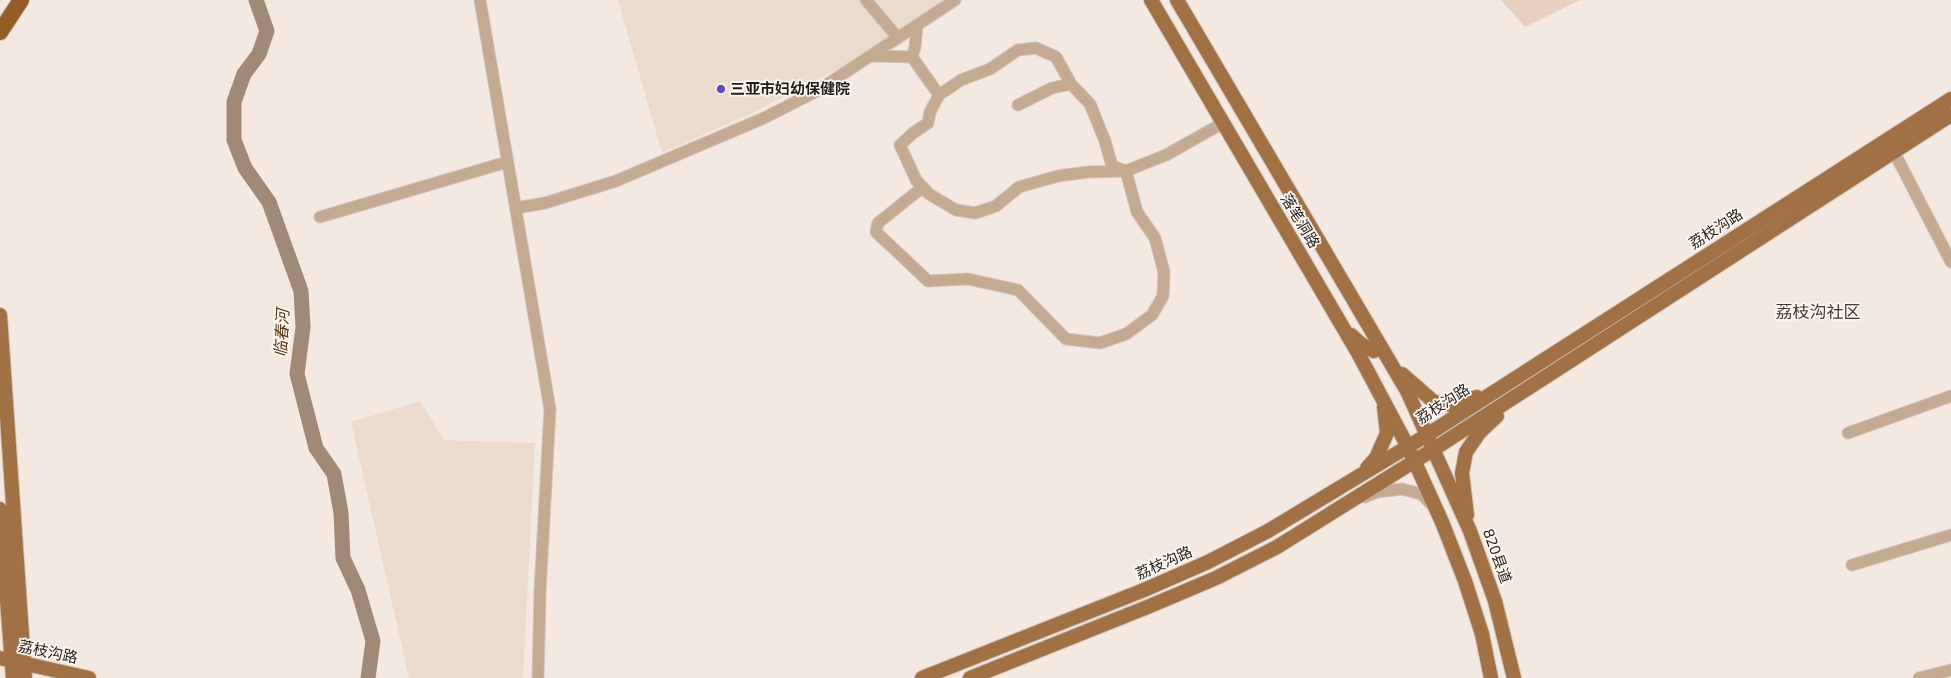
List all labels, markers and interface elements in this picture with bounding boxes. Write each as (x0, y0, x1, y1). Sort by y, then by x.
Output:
place label: 三亚市妇幼保健院 (730, 80, 850, 98)
marker: 三亚市妇幼保健院 (715, 83, 727, 95)
street label: 落笔洞路 (1277, 191, 1323, 251)
street label: 荔枝沟路 (1686, 205, 1746, 253)
district label: 荔枝沟社区 (1776, 302, 1860, 322)
water label: 临春河 (271, 309, 293, 357)
street label: 荔枝沟路 (1413, 380, 1473, 428)
street label: 820县道 (1479, 526, 1515, 586)
street label: 荔枝沟路 (1133, 543, 1195, 583)
street label: 荔枝沟路 (17, 637, 79, 667)

